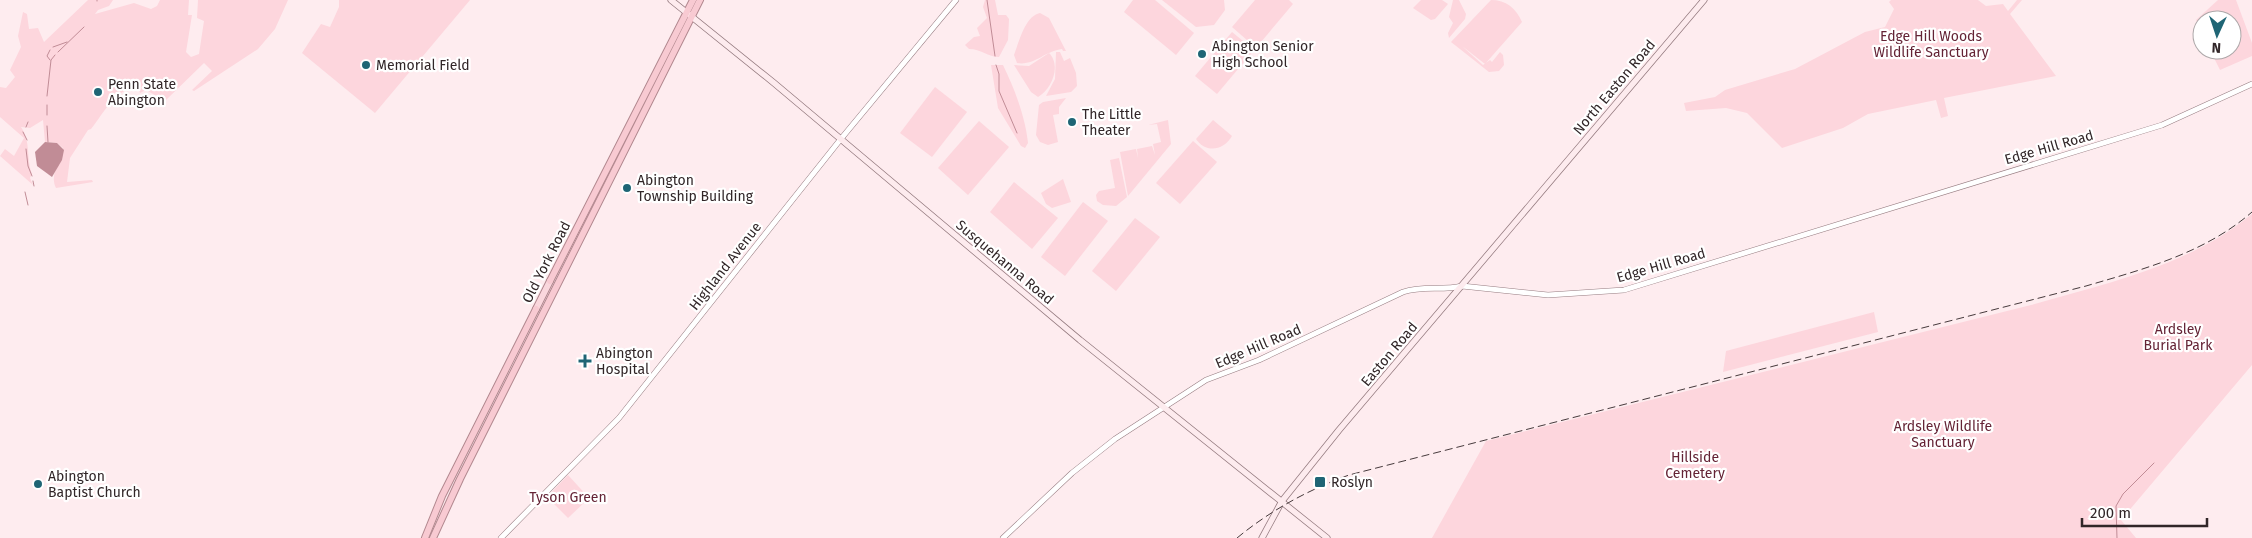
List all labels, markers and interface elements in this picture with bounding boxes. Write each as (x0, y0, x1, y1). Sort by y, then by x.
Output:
north arrow (2192, 10, 2242, 60)
park label: Edge Hill Woods Wildlife Sanctuary (1873, 28, 1989, 61)
street label: North Easton Road (1570, 36, 1659, 138)
place label: Abington Senior High School (1212, 38, 1314, 71)
text: N (2211, 39, 2221, 56)
marker: Abington Senior High School (1196, 48, 1208, 60)
place label: Memorial Field (376, 57, 470, 74)
marker: Memorial Field (360, 59, 372, 71)
place label: Penn State Abington (108, 76, 176, 109)
marker: Penn State Abington (92, 86, 104, 98)
place label: The Little Theater (1082, 106, 1141, 139)
marker: The Little Theater (1066, 116, 1078, 128)
street label: Edge Hill Road (2003, 127, 2096, 168)
place label: Abington Township Building (637, 172, 754, 205)
marker: Abington Township Building (621, 182, 633, 194)
street label: Susquehanna Road (952, 217, 1057, 308)
street label: Old York Road (519, 219, 574, 306)
street label: Highland Avenue (686, 219, 765, 314)
street label: Edge Hill Road (1615, 245, 1708, 286)
street label: Easton Road (1358, 319, 1421, 390)
street label: Edge Hill Road (1213, 321, 1304, 372)
park label: Ardsley Burial Park (2144, 321, 2213, 354)
place label: Abington Hospital (596, 345, 653, 378)
marker: Abington Hospital (578, 354, 592, 368)
park label: Ardsley Wildlife Sanctuary (1894, 418, 1992, 451)
park label: Hillside Cemetery (1665, 449, 1725, 482)
place label: Abington Baptist Church (48, 468, 141, 501)
place label: Roslyn (1331, 474, 1373, 491)
marker: Roslyn (1313, 475, 1327, 489)
marker: Abington Baptist Church (32, 478, 44, 490)
park label: Tyson Green (529, 489, 607, 506)
scale bar (2082, 496, 2207, 528)
text: 200 m (2090, 504, 2131, 522)

